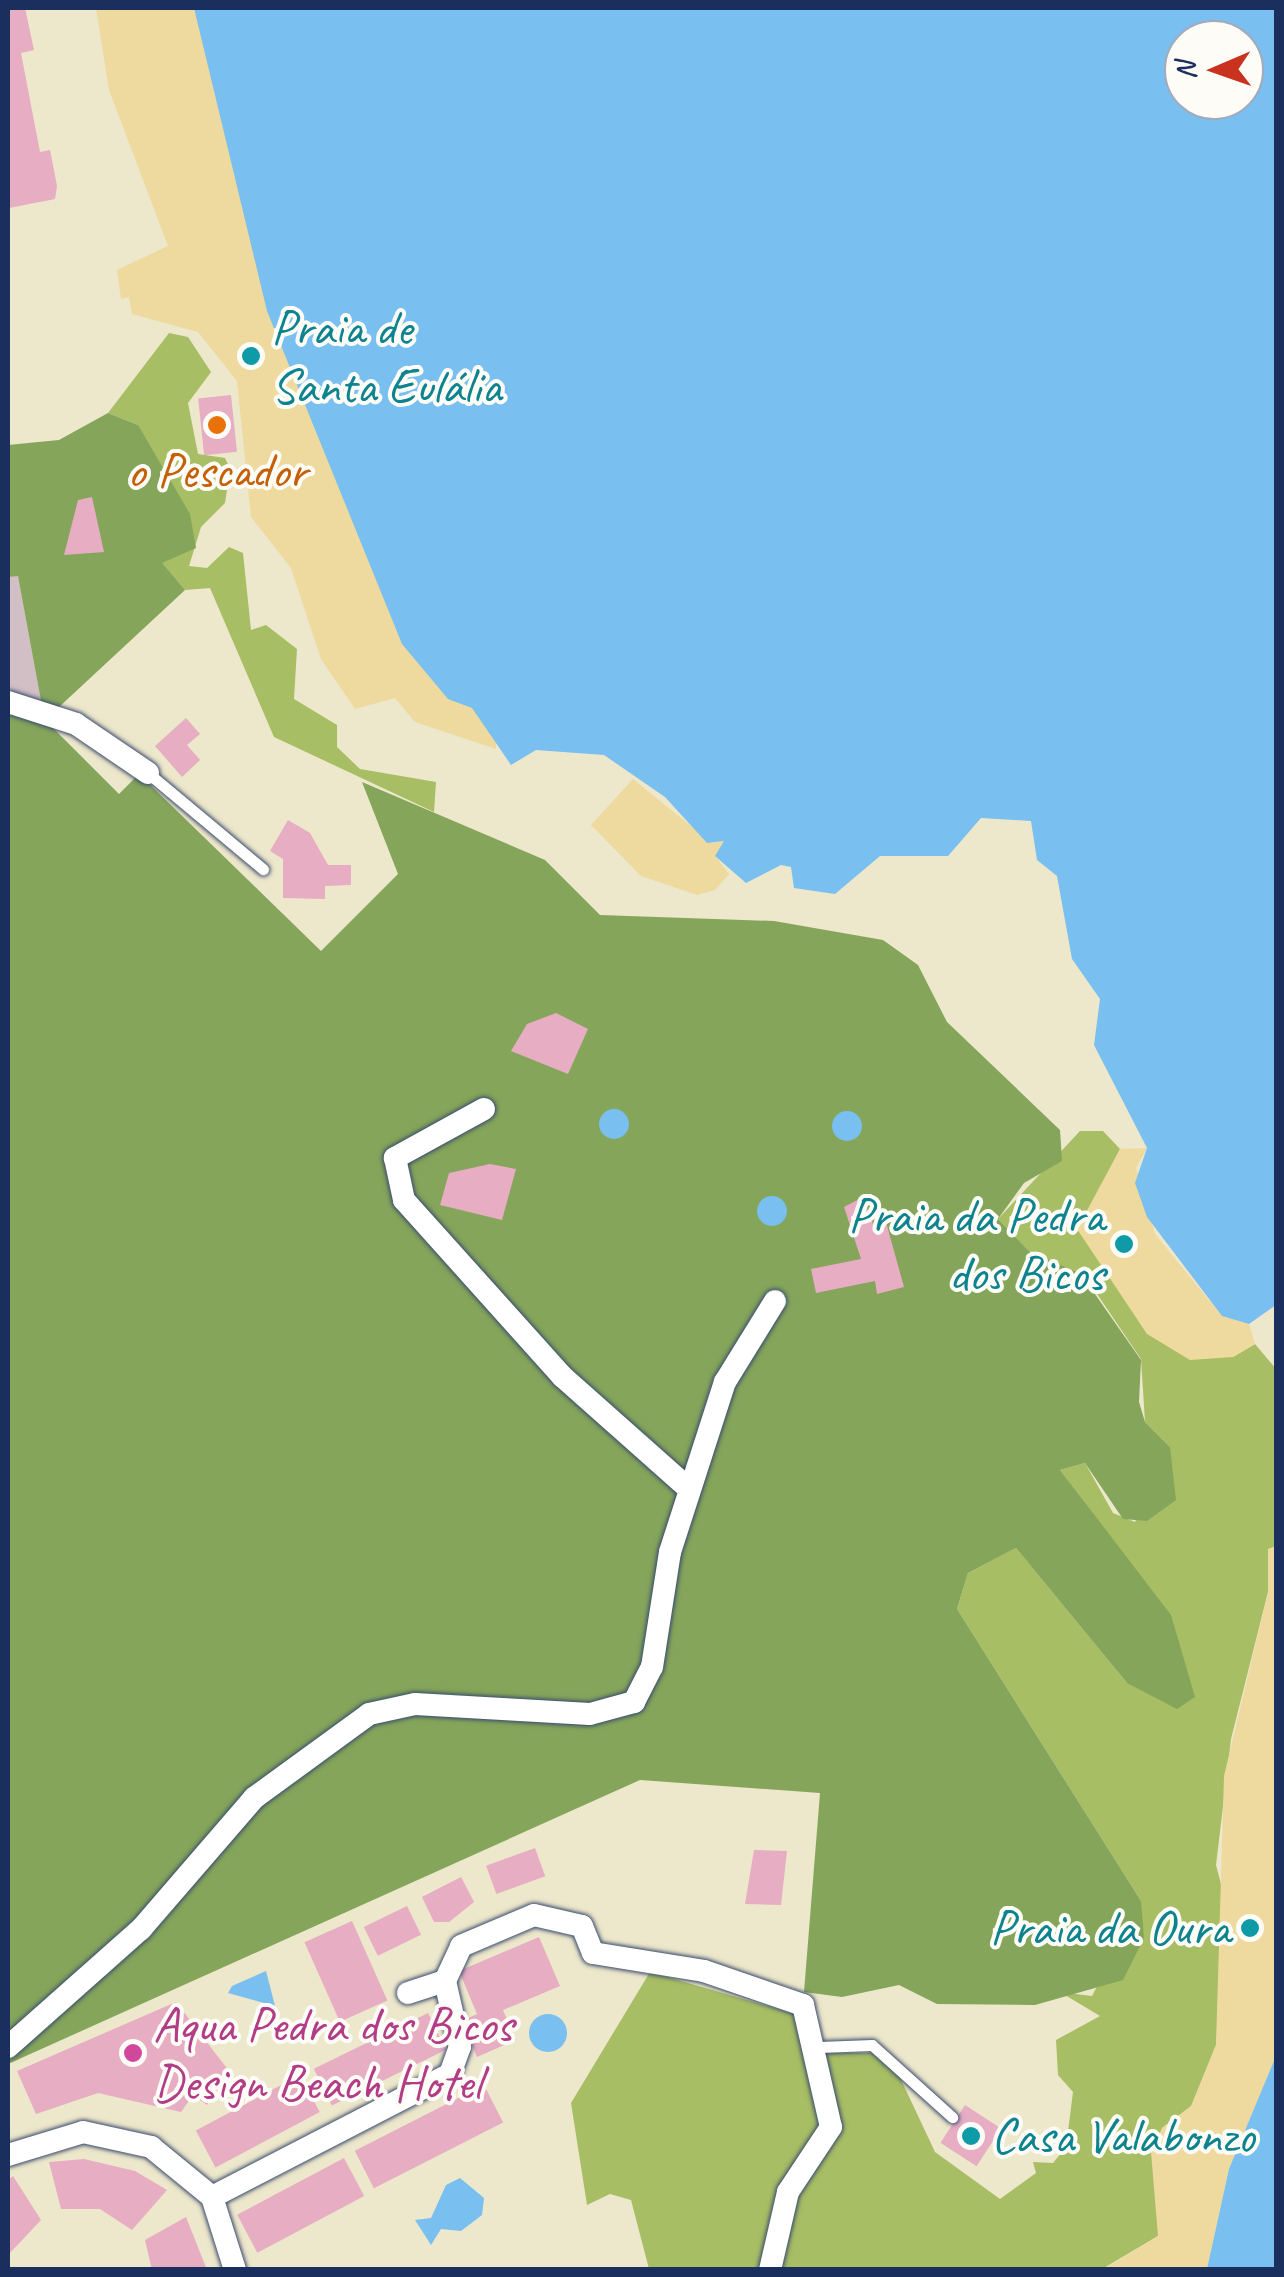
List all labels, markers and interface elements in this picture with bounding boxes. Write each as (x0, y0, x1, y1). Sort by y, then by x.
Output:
north arrow (1164, 20, 1264, 120)
text: N (1168, 62, 1203, 80)
place label: Praia de Santa Eulália (271, 297, 501, 414)
marker: Praia de Santa Eulália (240, 345, 262, 367)
marker: o Pescador (206, 414, 228, 436)
place label: o Pescador (128, 441, 306, 501)
place label: Praia da Pedra dos Bicos (850, 1185, 1104, 1302)
marker: Praia da Pedra dos Bicos (1113, 1233, 1135, 1255)
place label: Praia da Oura (990, 1898, 1230, 1958)
marker: Praia da Oura (1239, 1917, 1261, 1939)
place label: Aqua Pedra dos Bicos Design Beach Hotel (153, 1994, 510, 2112)
marker: Aqua Pedra dos Bicos Design Beach Hotel (122, 2042, 144, 2064)
place label: Casa Valabonzo (991, 2106, 1253, 2166)
marker: Casa Valabonzo (960, 2125, 982, 2147)

